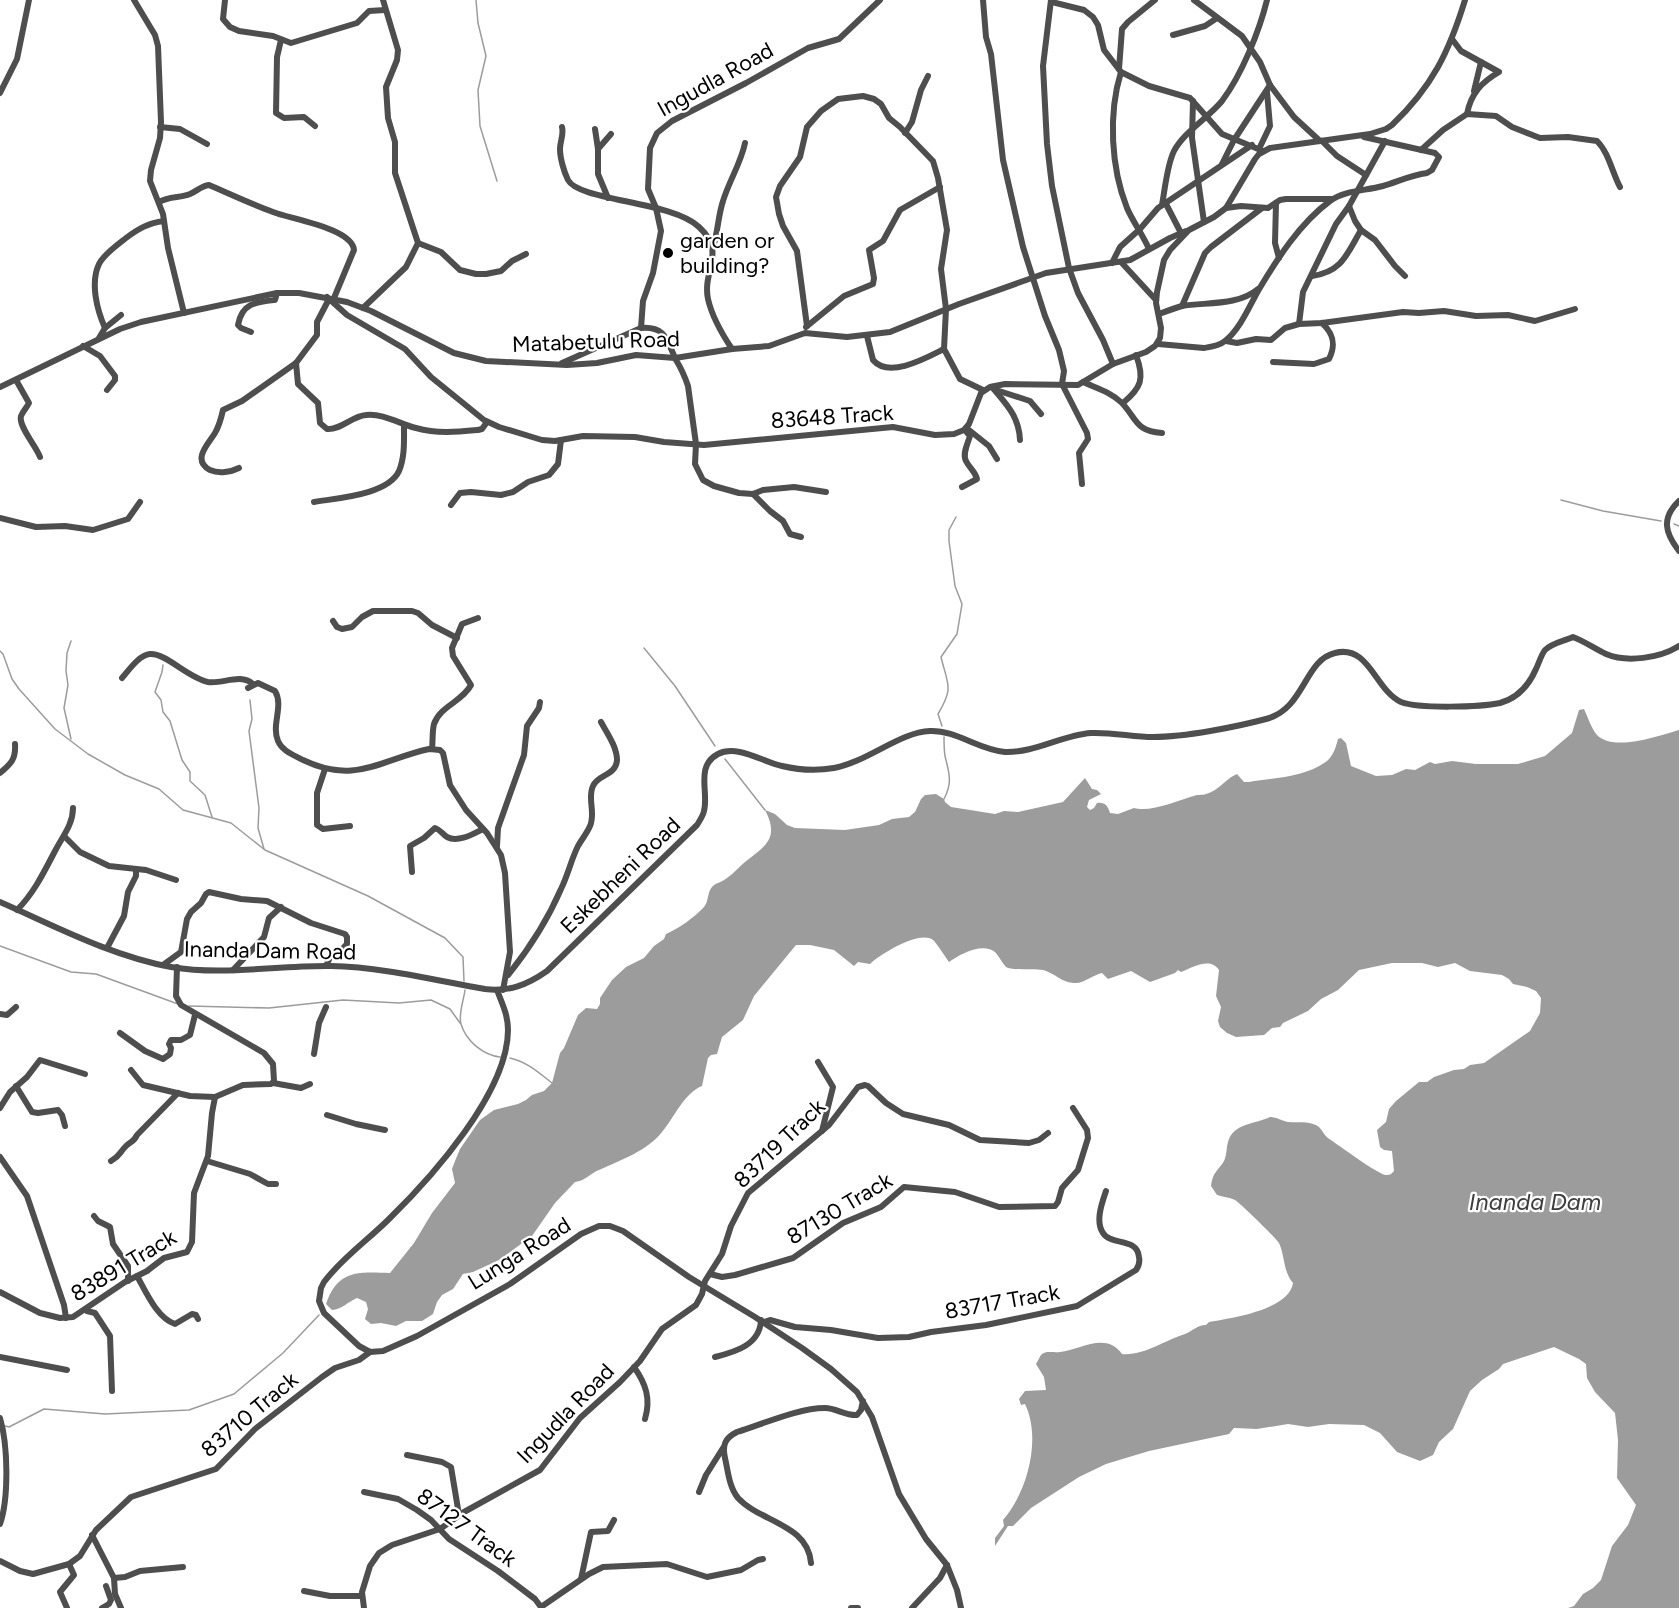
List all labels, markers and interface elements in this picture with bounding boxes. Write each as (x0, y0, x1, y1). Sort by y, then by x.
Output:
street label: Ingudla Road (653, 36, 778, 122)
place label: garden or building? (680, 227, 775, 279)
marker: garden or building? (661, 246, 675, 260)
street label: Matabetulu Road (512, 325, 680, 358)
street label: 83648 Track (770, 399, 895, 434)
street label: Eskebheni Road (555, 811, 686, 939)
street label: Inanda Dam Road (184, 935, 356, 966)
street label: 83719 Track (728, 1093, 831, 1194)
street label: 87130 Track (782, 1166, 897, 1250)
water label: Inanda Dam (1469, 1187, 1601, 1216)
street label: Lunga Road (463, 1211, 576, 1296)
street label: 83891 Track (66, 1223, 181, 1307)
street label: 83717 Track (943, 1278, 1062, 1325)
street label: Ingudla Road (511, 1358, 620, 1469)
street label: 83710 Track (195, 1366, 304, 1463)
street label: 87127 Track (412, 1482, 522, 1573)

